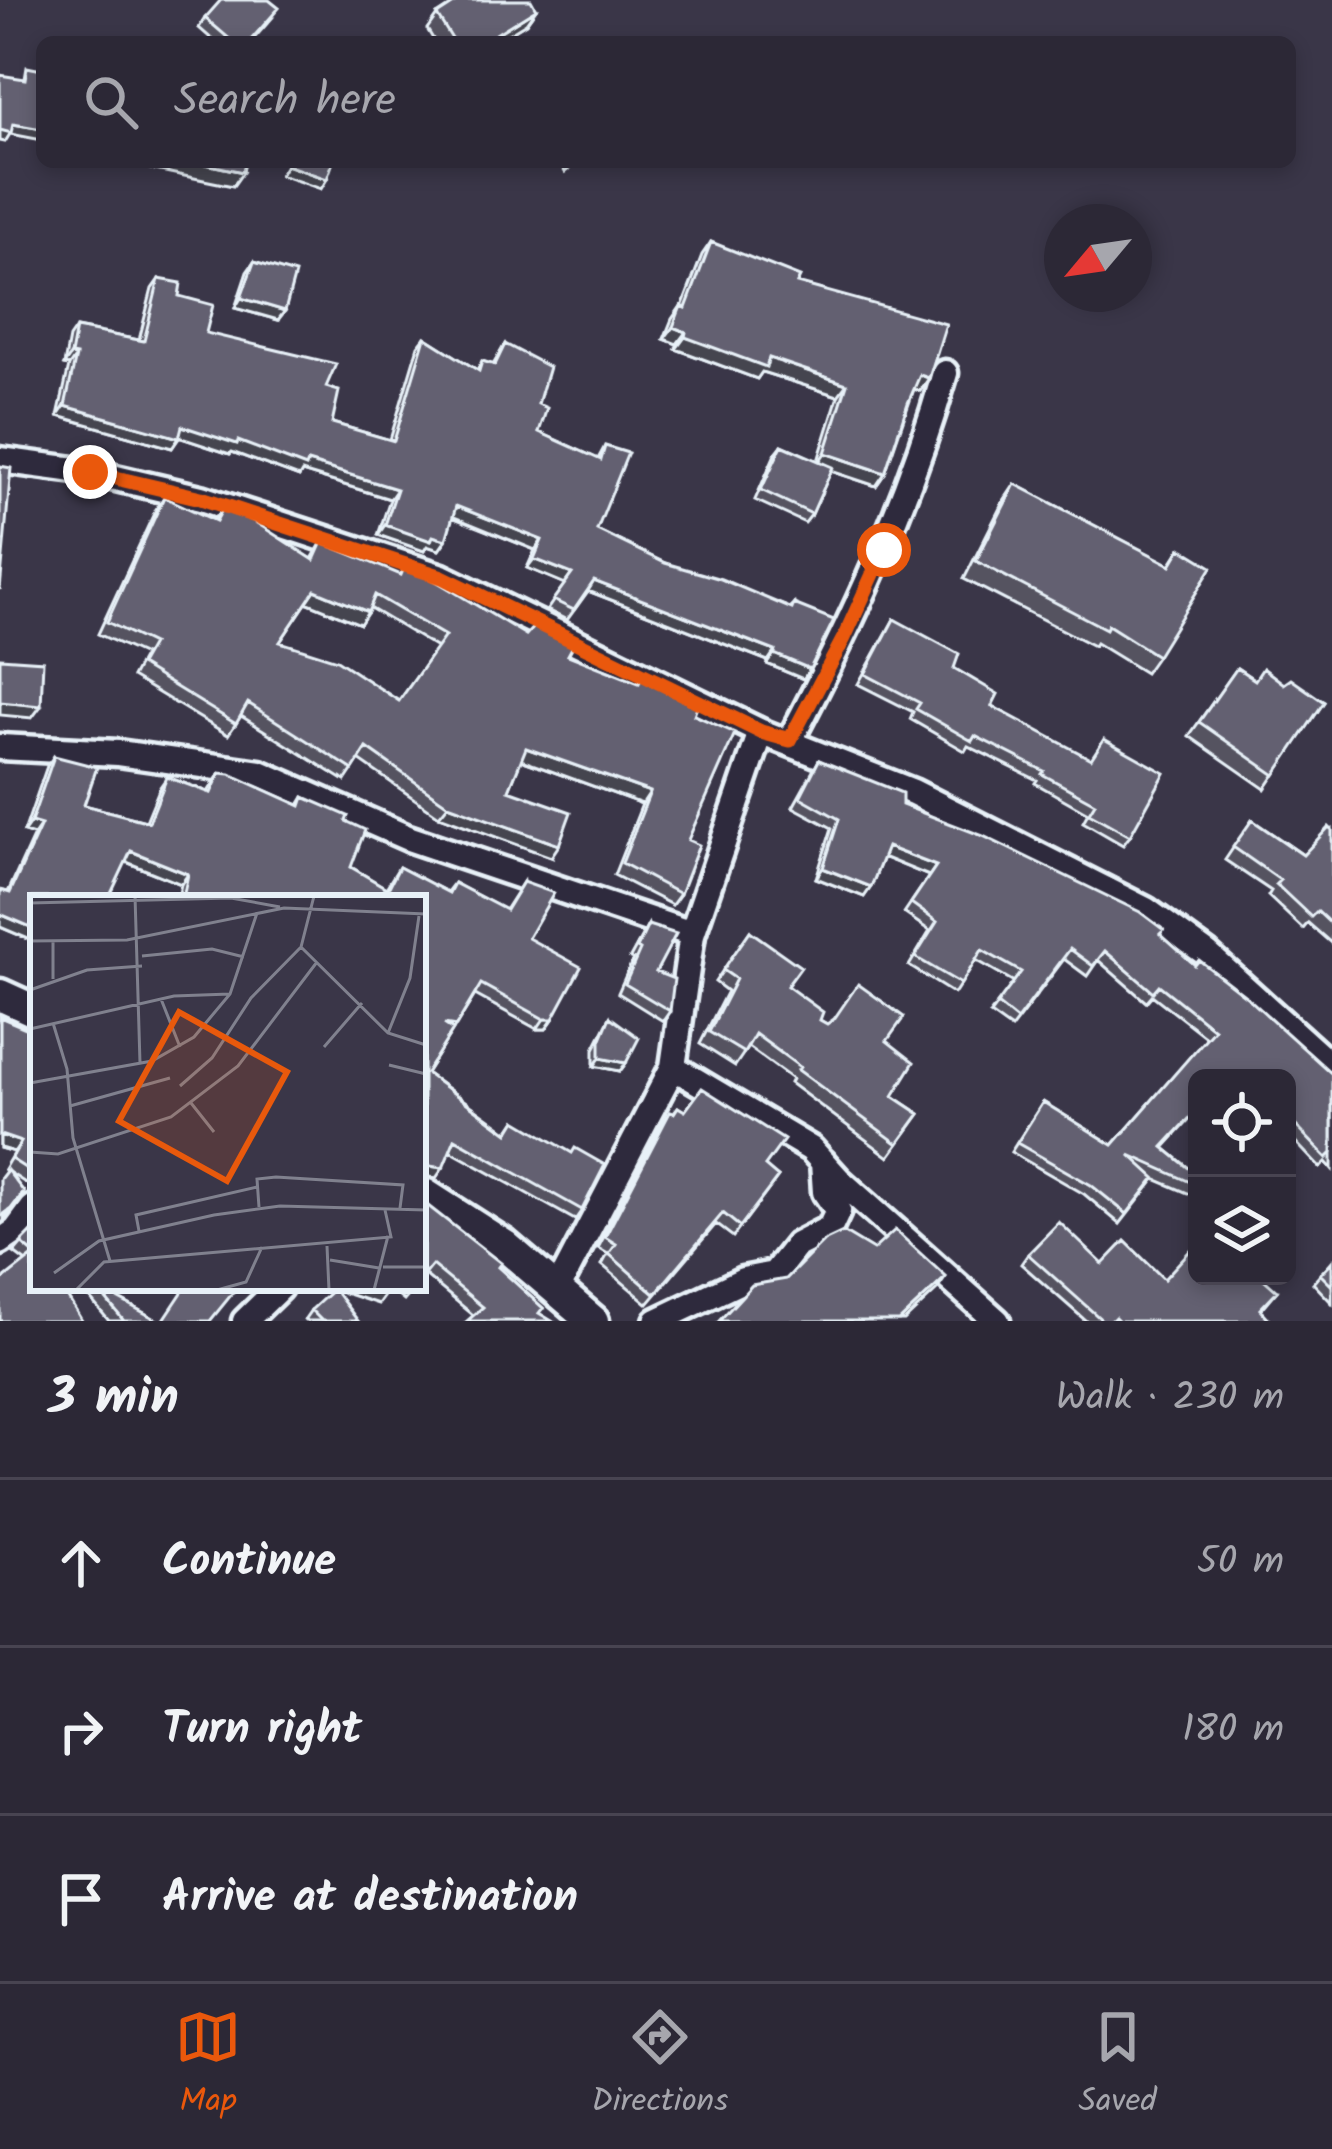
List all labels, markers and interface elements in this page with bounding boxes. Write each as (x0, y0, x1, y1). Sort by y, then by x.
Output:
search box (36, 36, 1296, 168)
text: Search here (174, 66, 396, 138)
icon: search (78, 69, 144, 135)
north arrow (1044, 204, 1152, 312)
route end (63, 445, 117, 499)
route start (857, 523, 911, 577)
inset map (30, 895, 426, 1291)
map controls (1188, 1069, 1296, 1285)
button: locate (1188, 1069, 1296, 1177)
button: layers (1188, 1177, 1296, 1285)
text: 3 min (48, 1359, 179, 1440)
text: Walk · 230 m (1056, 1368, 1284, 1430)
text: Continue (162, 1527, 336, 1599)
icon: ahead (48, 1530, 114, 1596)
text: 50 m (1197, 1532, 1284, 1594)
text: Turn right (162, 1695, 362, 1767)
icon: right (48, 1698, 114, 1764)
text: 180 m (1182, 1700, 1284, 1762)
text: Arrive at destination (162, 1863, 578, 1935)
icon: arrive (48, 1866, 114, 1932)
tab: Map (175, 2004, 241, 2129)
tab: Directions (591, 2004, 728, 2129)
tab: Saved (1079, 2004, 1157, 2129)

